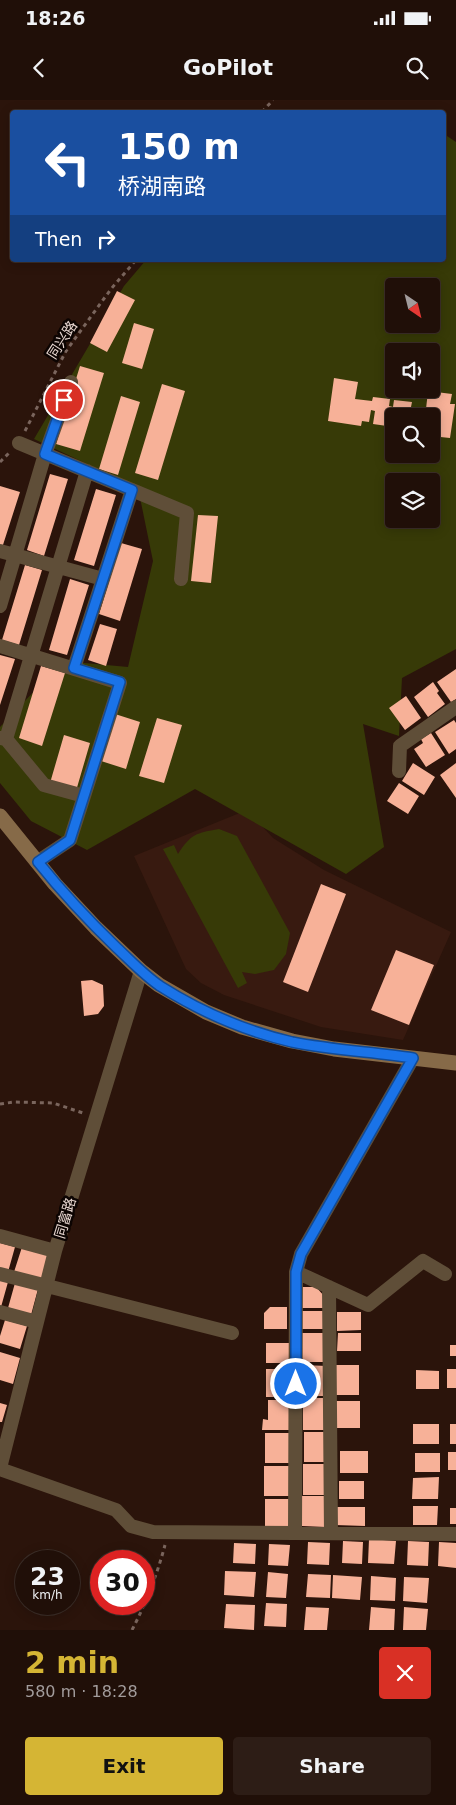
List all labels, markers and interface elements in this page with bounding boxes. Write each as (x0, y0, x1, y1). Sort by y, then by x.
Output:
text: 18:26 (25, 7, 85, 29)
icon: back (25, 54, 53, 82)
icon: search (403, 54, 431, 82)
text: GoPilot (183, 55, 273, 80)
text: 150 m (118, 127, 240, 167)
icon: left (35, 130, 100, 195)
text: 桥湖南路 (118, 174, 206, 199)
icon: right (92, 225, 120, 253)
text: Then (35, 228, 82, 250)
north arrow (385, 278, 440, 332)
map controls (385, 278, 440, 528)
street label: 同兴路 (44, 318, 80, 362)
button: sound (385, 343, 440, 398)
pin (43, 379, 85, 421)
icon: arrive (50, 386, 78, 414)
button: search (385, 408, 440, 463)
button: layers (385, 473, 440, 528)
street label: 同富路 (51, 1196, 79, 1240)
position arrow (269, 1357, 321, 1409)
speed limit sign: 30 (90, 1550, 155, 1615)
text: 23 (30, 1562, 65, 1591)
text: km/h (32, 1588, 63, 1602)
text: 2 min (25, 1645, 119, 1680)
button: close (379, 1647, 431, 1699)
text: 580 m · 18:28 (25, 1682, 138, 1701)
button: Exit (25, 1737, 223, 1795)
button: Share (233, 1737, 431, 1795)

